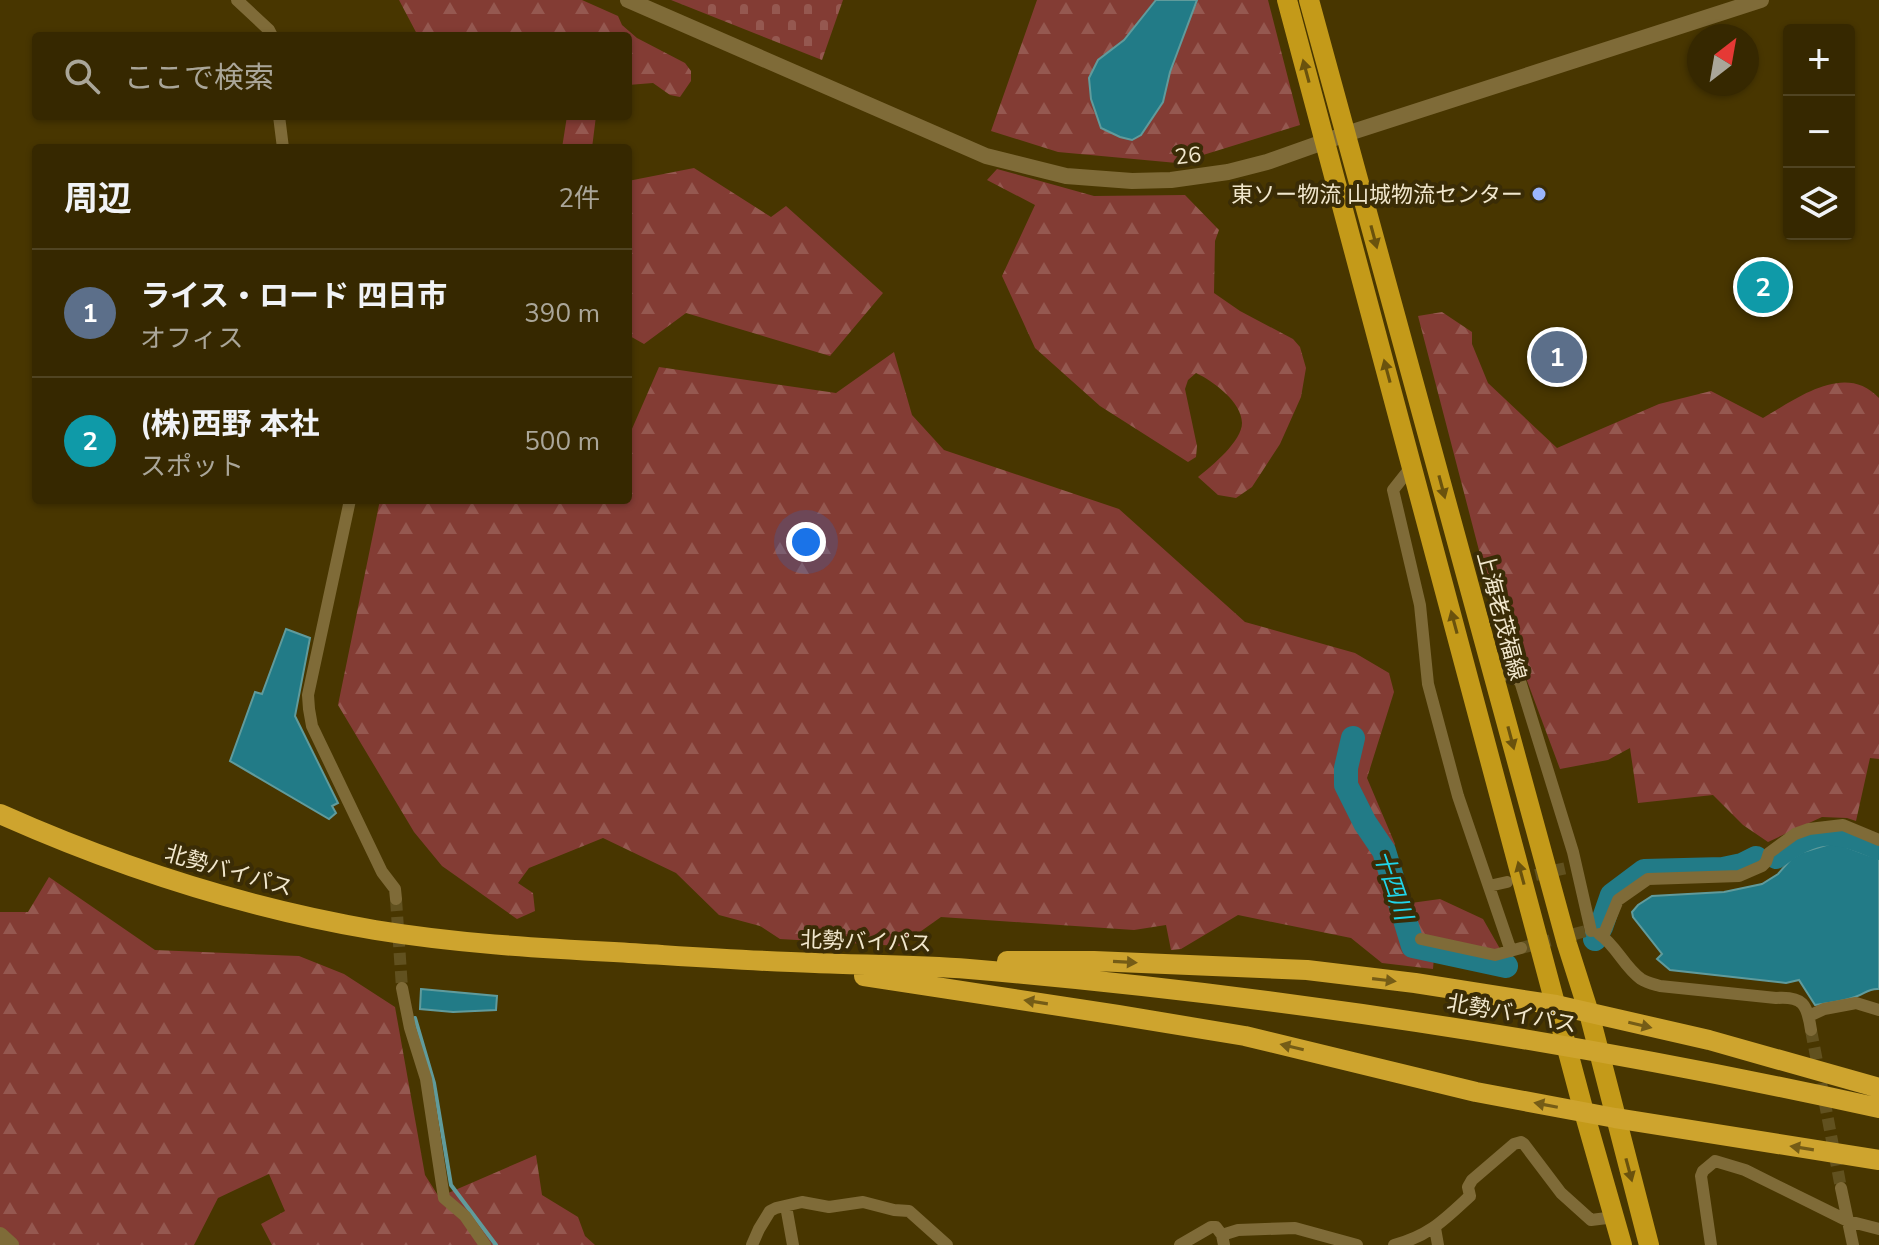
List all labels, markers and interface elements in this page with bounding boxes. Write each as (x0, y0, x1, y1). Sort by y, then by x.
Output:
north arrow (1687, 24, 1759, 96)
map controls (1783, 24, 1855, 240)
button: + (1783, 24, 1855, 96)
search box (32, 32, 632, 120)
icon: search (60, 54, 104, 98)
text: ここで検索 (124, 58, 274, 99)
one-way arrow (1300, 58, 1312, 83)
button: − (1783, 96, 1855, 168)
street label: 26 (1173, 139, 1203, 172)
button: layers (1783, 168, 1855, 240)
text: 周辺 (64, 176, 132, 222)
place label: 東ソー物流 山城物流センター (1231, 180, 1523, 210)
text: 2件 (558, 181, 600, 216)
marker: 東ソー物流 山城物流センター (1530, 185, 1548, 203)
one-way arrow (1368, 224, 1380, 249)
pin: 2 (1737, 257, 1789, 317)
text: ライス・ロード 四日市 (140, 276, 447, 317)
text: 1 (82, 296, 98, 331)
text: 390 m (524, 296, 600, 331)
text: オフィス (140, 321, 243, 356)
pin: 1 (1531, 327, 1583, 387)
one-way arrow (1380, 358, 1392, 383)
text: (株)西野 本社 (140, 404, 320, 445)
text: 2 (82, 424, 98, 459)
text: 500 m (524, 424, 600, 459)
text: スポット (140, 449, 244, 484)
one-way arrow (1437, 475, 1449, 500)
your location (786, 522, 826, 562)
street label: 上海老茂福線 (1469, 549, 1533, 684)
one-way arrow (1447, 609, 1459, 634)
one-way arrow (1505, 726, 1517, 751)
street label: 北勢バイパス (161, 838, 296, 904)
water label: 十四川 (1366, 846, 1421, 927)
one-way arrow (1514, 860, 1527, 884)
street label: 北勢バイパス (800, 925, 932, 959)
one-way arrow (1113, 956, 1138, 969)
one-way arrow (1372, 973, 1397, 986)
street label: 北勢バイパス (1444, 988, 1579, 1040)
one-way arrow (1023, 995, 1048, 1008)
one-way arrow (1628, 1019, 1653, 1031)
one-way arrow (1279, 1040, 1304, 1053)
one-way arrow (1533, 1098, 1558, 1110)
one-way arrow (1789, 1141, 1814, 1153)
one-way arrow (1624, 1157, 1636, 1182)

